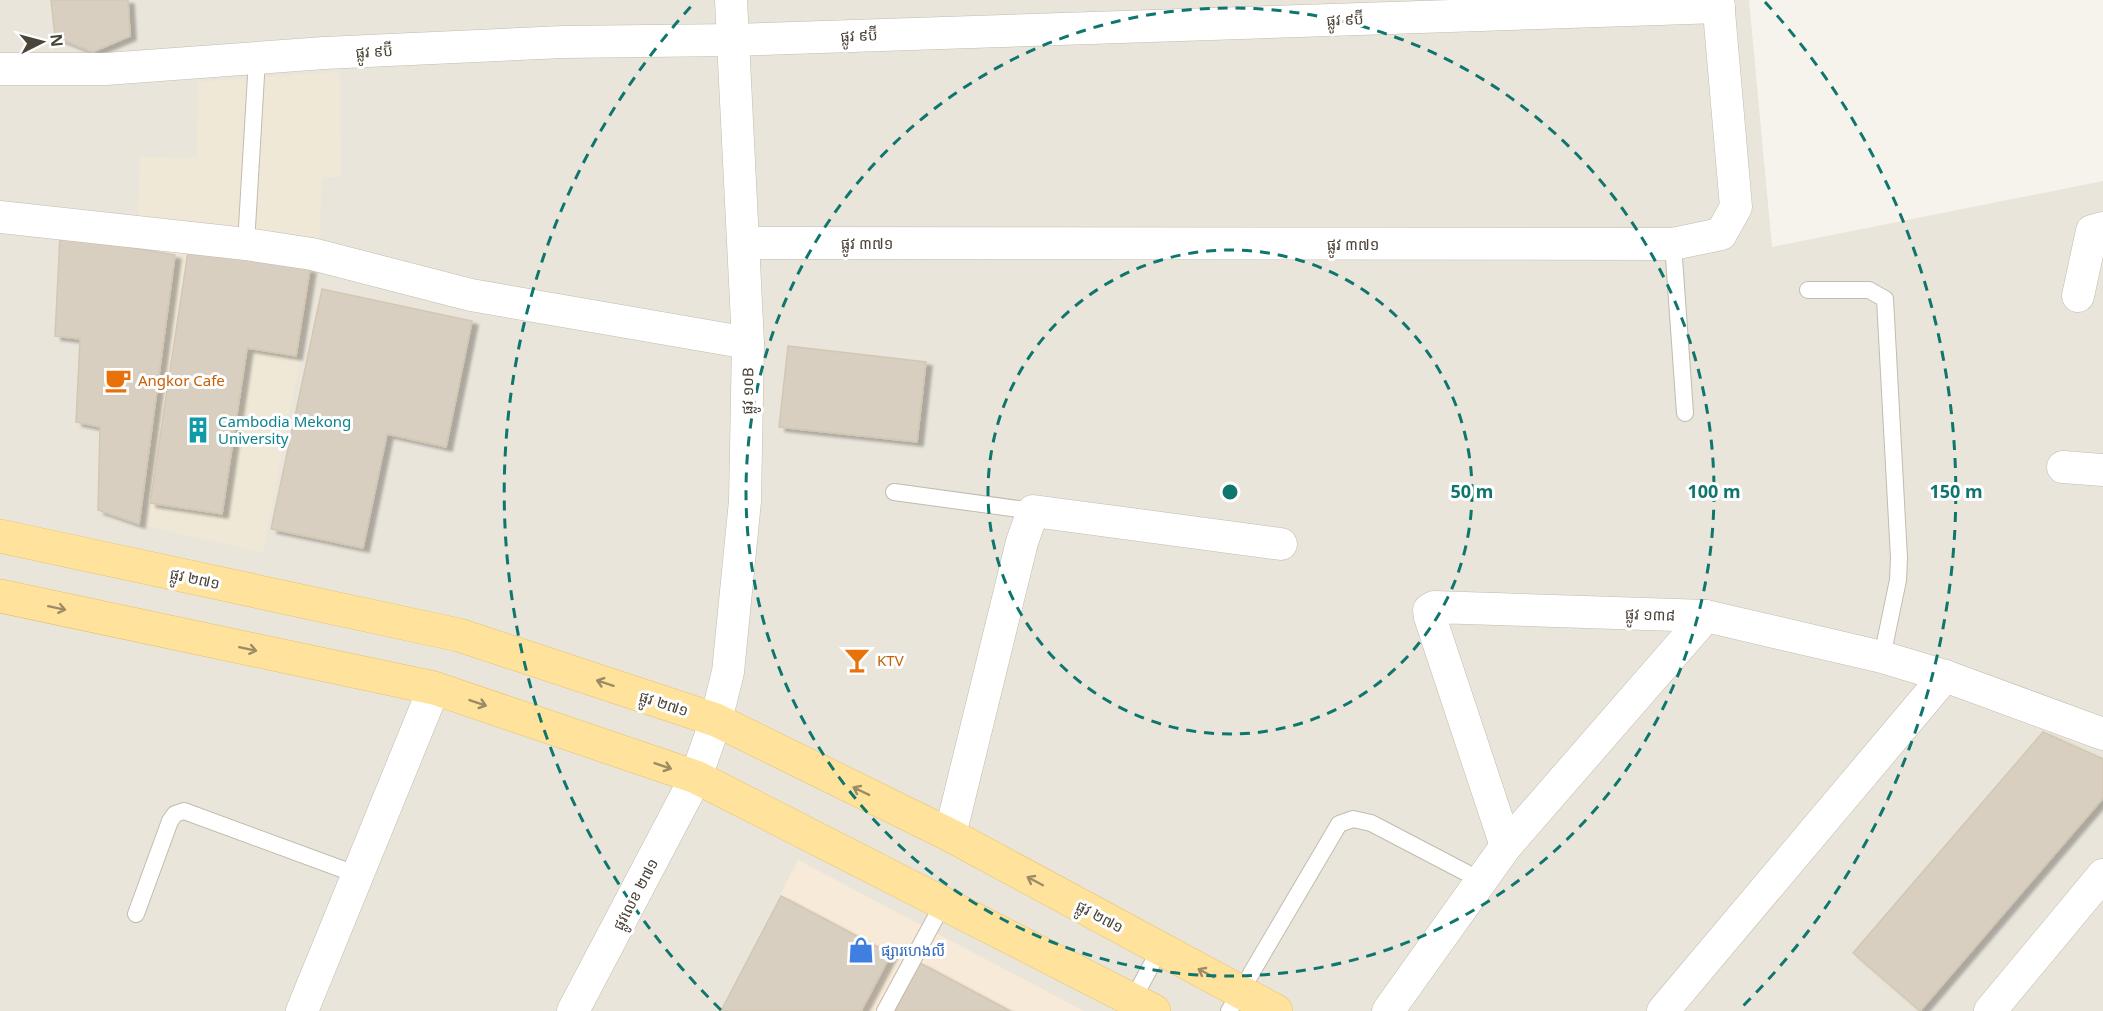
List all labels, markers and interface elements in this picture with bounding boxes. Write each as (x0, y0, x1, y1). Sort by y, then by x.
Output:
street label: ផ្លូវ ៩ប៊ី (1326, 8, 1364, 34)
north arrow (12, 12, 72, 72)
street label: ផ្លូវ ៩ប៊ី (840, 24, 878, 50)
text: N (45, 33, 69, 48)
street label: ផ្លូវ ៩ប៊ី (355, 40, 393, 66)
street label: ផ្លូវ ៣៧១ (841, 233, 893, 257)
street label: ផ្លូវ ៣៧១ (1327, 234, 1379, 258)
cafe icon: Angkor Cafe (103, 365, 133, 395)
street label: ផ្លូវ ១០B (737, 367, 762, 415)
place label: Angkor Cafe (138, 370, 225, 390)
place label: Cambodia Mekong University (218, 411, 351, 448)
building icon: Cambodia Mekong University (183, 415, 213, 445)
text: 50 m (1451, 479, 1493, 503)
text: 100 m (1687, 479, 1741, 503)
text: 150 m (1929, 479, 1983, 503)
centre of rings (1220, 482, 1240, 502)
street label: ផ្លូវ ២៧១ (167, 563, 222, 597)
one-way arrow (47, 603, 66, 614)
street label: ផ្លូវ ១៣៨ (1624, 603, 1675, 629)
one-way arrow (238, 643, 257, 655)
bar icon: KTV (842, 645, 872, 675)
place label: KTV (877, 650, 904, 670)
one-way arrow (596, 677, 615, 688)
street label: ផ្លូវ ២៧១ (635, 686, 691, 725)
one-way arrow (468, 699, 487, 710)
one-way arrow (653, 761, 672, 772)
one-way arrow (853, 785, 871, 797)
street label: ផ្លូវលេខ ២៧១ (608, 855, 666, 935)
one-way arrow (1026, 875, 1044, 886)
street label: ផ្លូវ ២៧១ (1071, 895, 1127, 941)
shop icon: ផ្សារហេងលី (846, 935, 876, 965)
place label: ផ្សារហេងលី (881, 940, 945, 960)
one-way arrow (1198, 967, 1215, 979)

